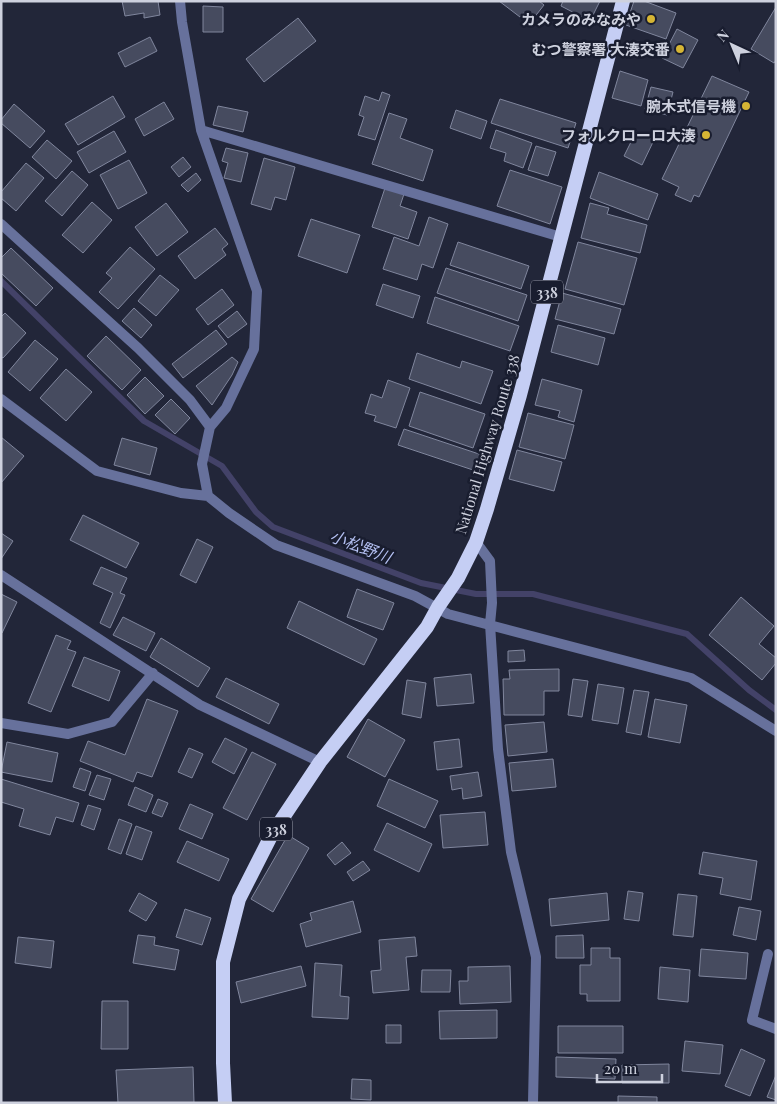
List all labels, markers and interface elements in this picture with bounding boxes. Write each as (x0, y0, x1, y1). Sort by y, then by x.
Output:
place label: カメラのみなみや (521, 9, 641, 29)
marker: カメラのみなみや (645, 13, 657, 25)
north arrow (707, 20, 757, 70)
text: N (712, 25, 733, 46)
place label: むつ警察署 大湊交番 (532, 39, 670, 59)
marker: むつ警察署 大湊交番 (674, 43, 686, 55)
place label: 腕木式信号機 (646, 96, 736, 116)
marker: 腕木式信号機 (740, 100, 752, 112)
place label: フォルクローロ大湊 (561, 125, 696, 145)
marker: フォルクローロ大湊 (700, 129, 712, 141)
road number: 338 (531, 280, 563, 304)
street label: National Highway Route 338 (450, 352, 524, 536)
water label: 小松野川 (327, 525, 396, 568)
road number: 338 (260, 818, 292, 841)
scale bar (597, 1052, 662, 1084)
text: 20 m (604, 1058, 638, 1078)

